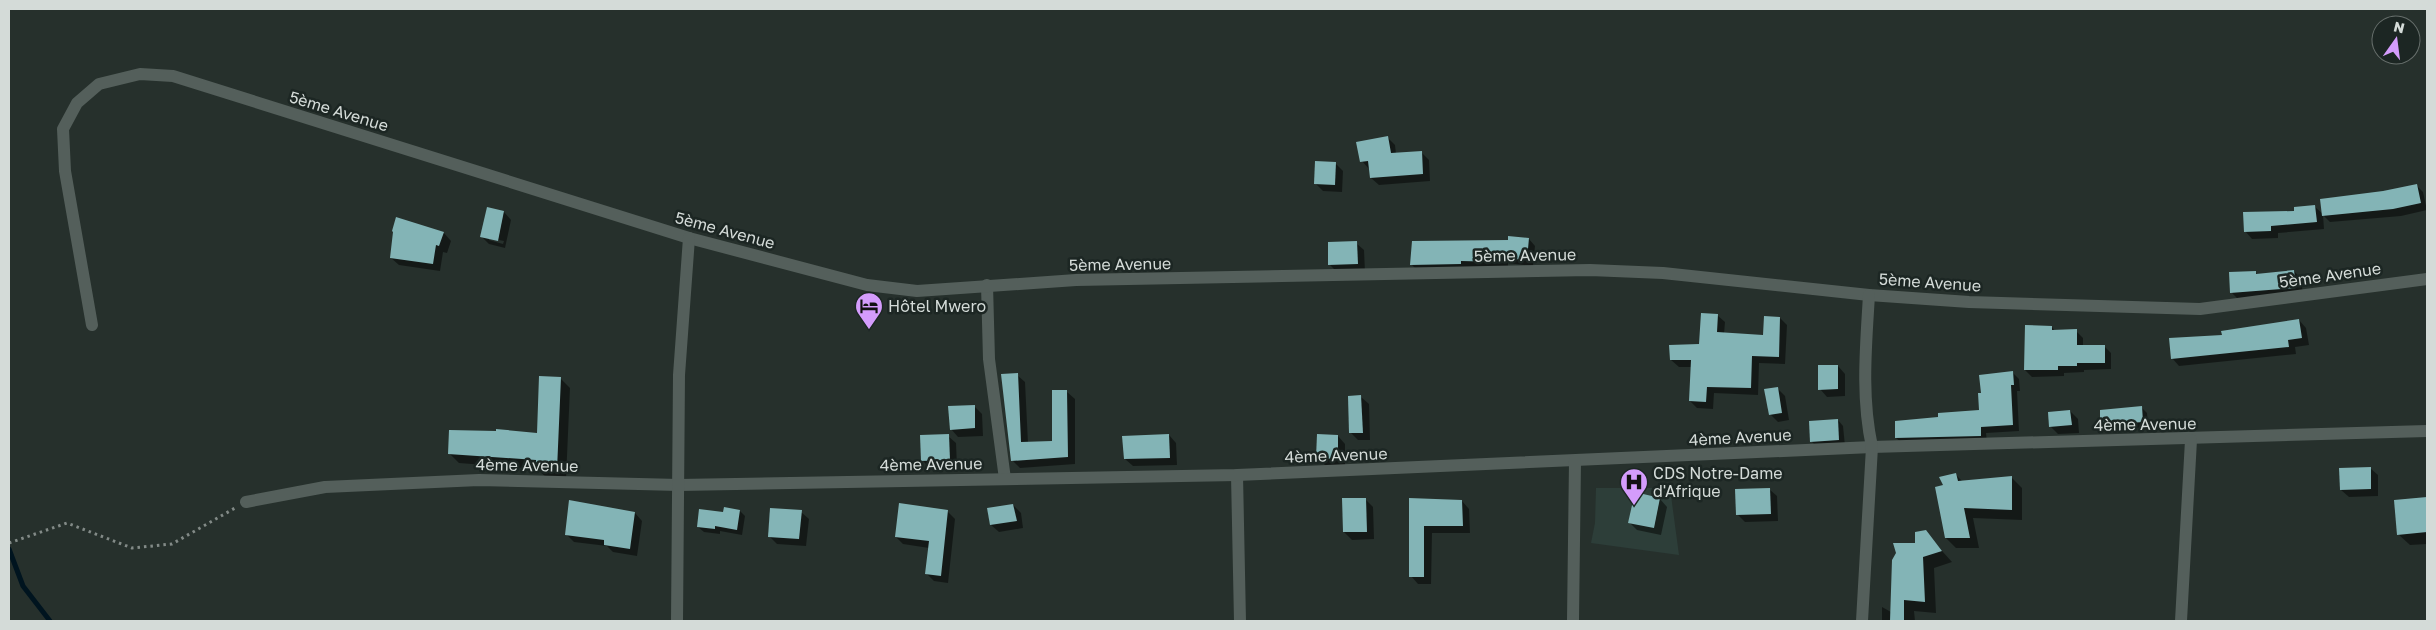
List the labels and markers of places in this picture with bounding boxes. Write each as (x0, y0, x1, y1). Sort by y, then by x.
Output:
hotel icon: Hôtel Mwero (854, 291, 884, 330)
place label: Hôtel Mwero (888, 296, 986, 316)
place label: CDS Notre-Dame d'Afrique (1653, 463, 1783, 501)
hospital icon: CDS Notre-Dame d'Afrique (1619, 467, 1649, 506)

